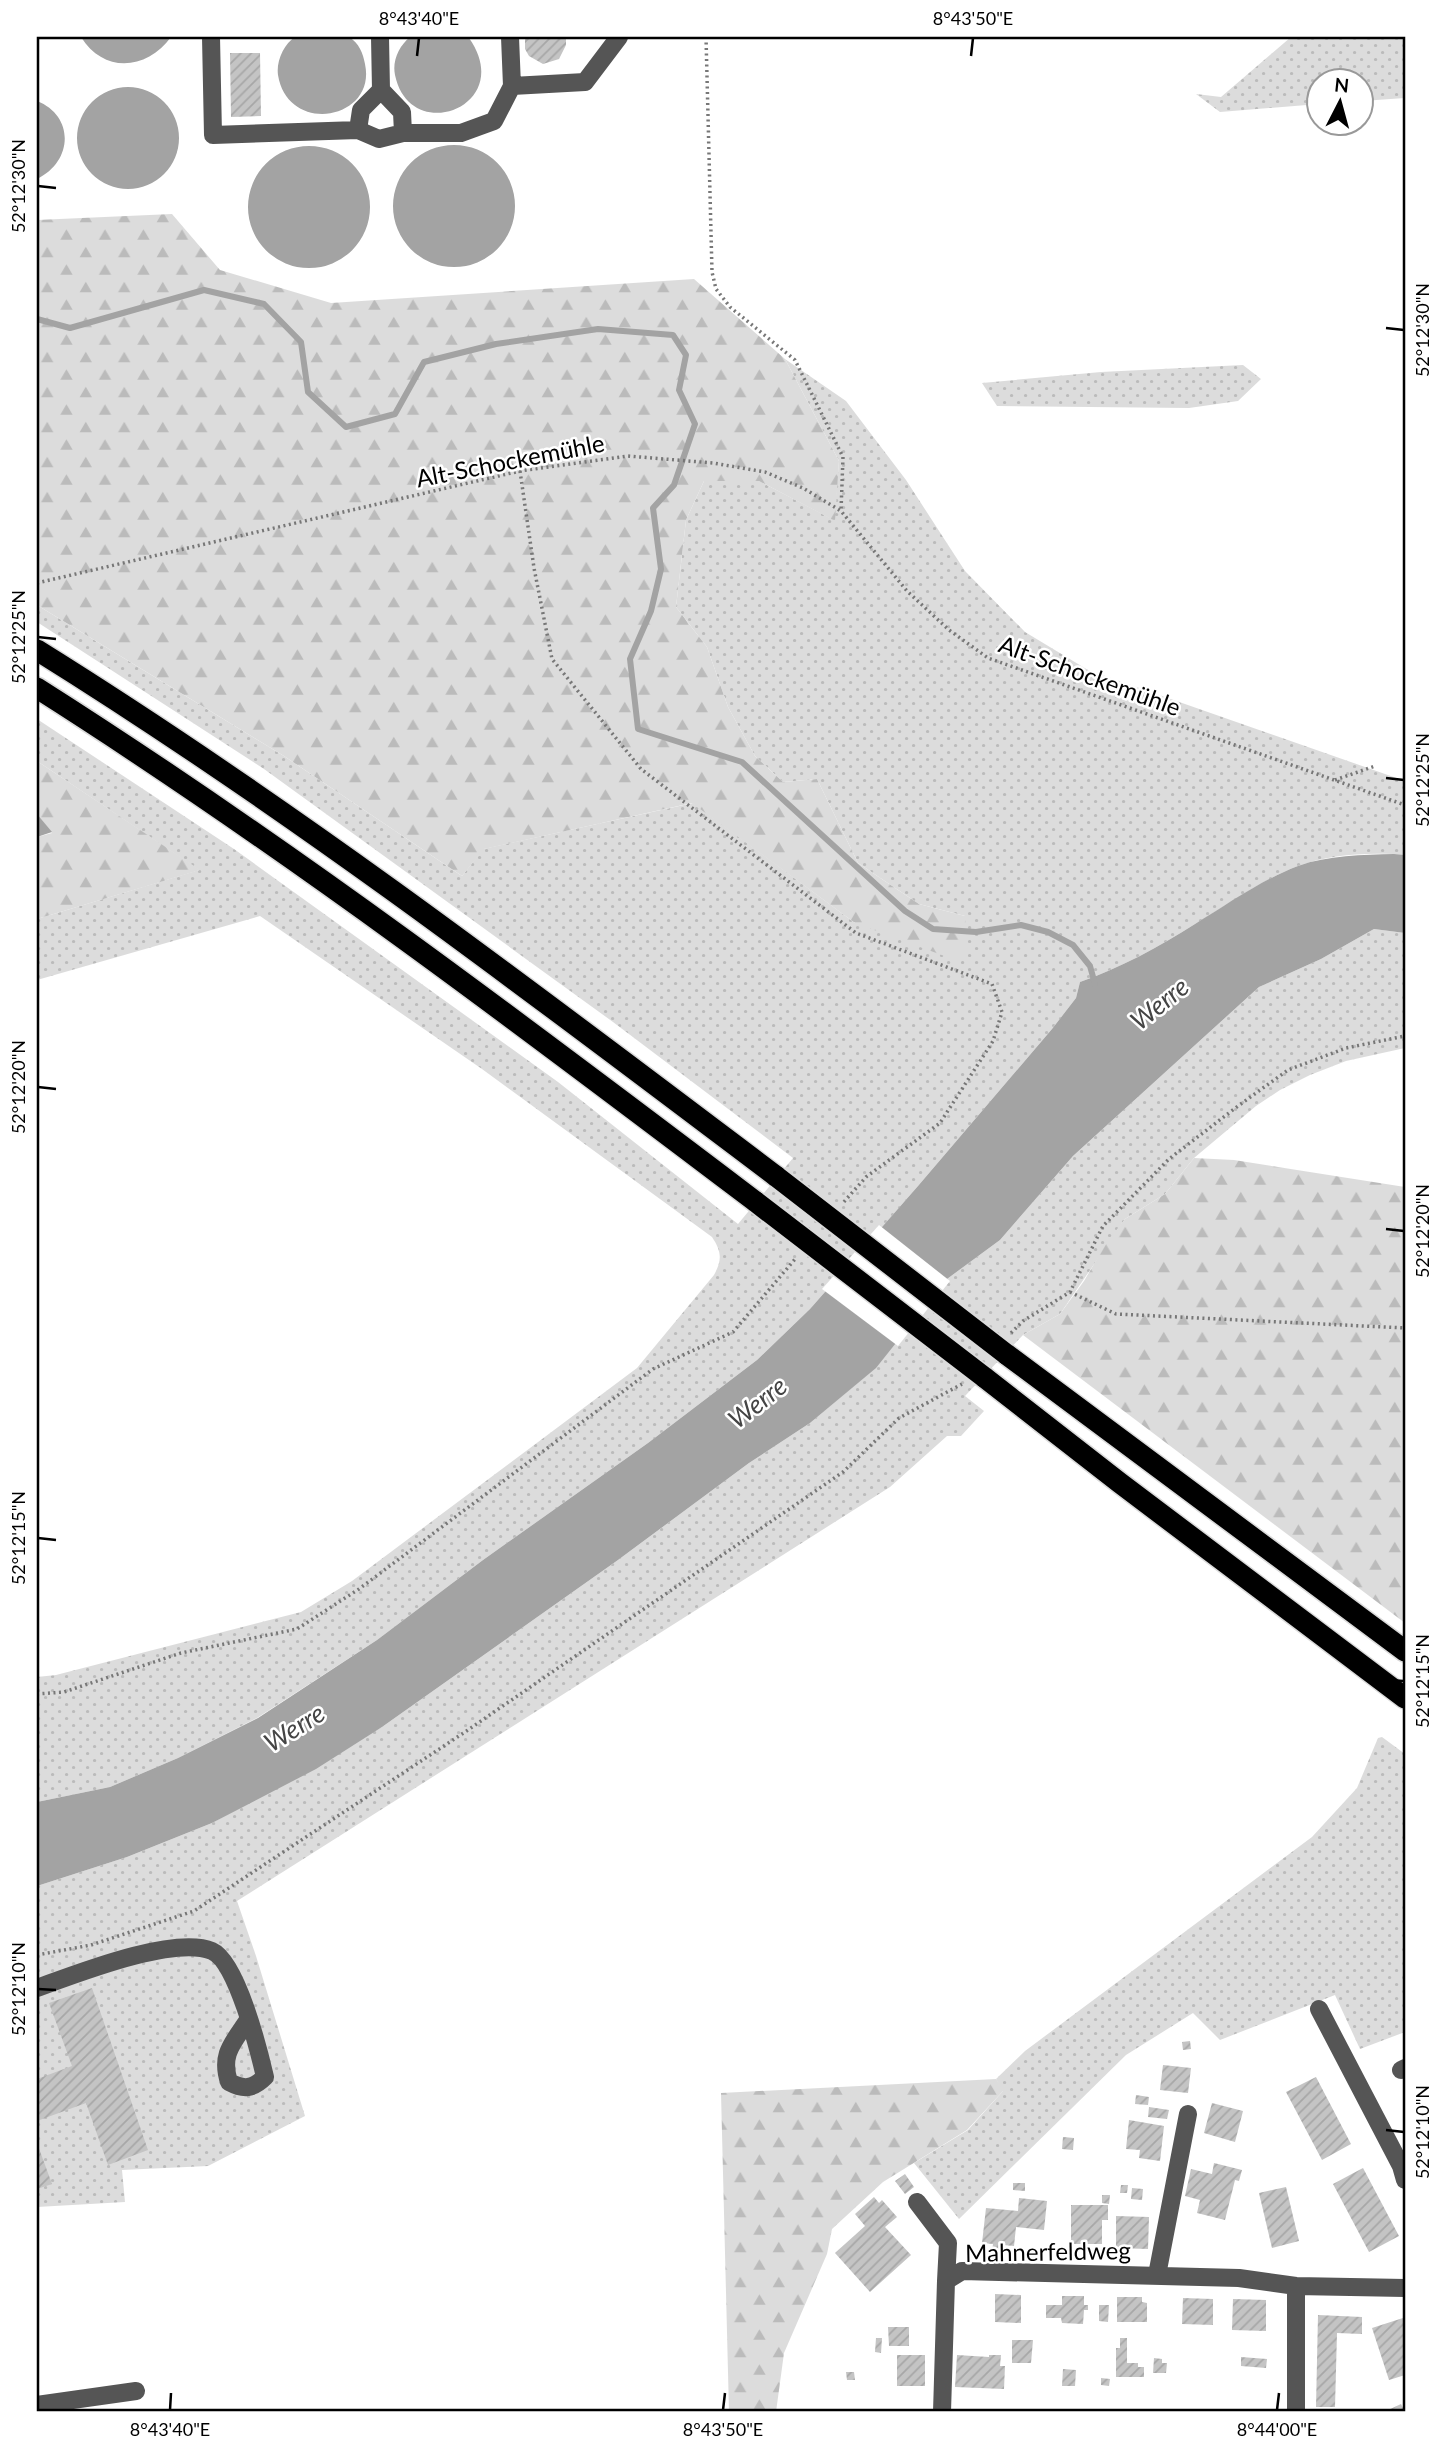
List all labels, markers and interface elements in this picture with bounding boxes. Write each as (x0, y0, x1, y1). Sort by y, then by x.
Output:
text: 8°43'40"E (379, 7, 459, 29)
text: 8°43'50"E (933, 7, 1013, 29)
north arrow (1306, 66, 1376, 136)
text: N (1333, 72, 1350, 97)
text: 52°12'30"N (7, 139, 29, 233)
text: 52°12'30"N (1411, 283, 1433, 377)
street label: Alt-Schockemühle (413, 428, 607, 492)
text: 52°12'25"N (7, 590, 29, 684)
street label: Alt-Schockemühle (995, 629, 1185, 721)
text: 52°12'25"N (1411, 733, 1433, 827)
water label: Werre (1123, 970, 1195, 1036)
text: 52°12'20"N (7, 1040, 29, 1134)
text: 52°12'20"N (1411, 1184, 1433, 1278)
water label: Werre (721, 1369, 793, 1435)
text: 52°12'15"N (7, 1491, 29, 1585)
text: 52°12'15"N (1411, 1634, 1433, 1728)
water label: Werre (258, 1696, 330, 1758)
text: 52°12'10"N (7, 1942, 29, 2036)
text: 52°12'10"N (1411, 2085, 1433, 2179)
street label: Mahnerfeldweg (965, 2235, 1131, 2267)
text: 8°43'40"E (130, 2418, 210, 2440)
text: 8°43'50"E (683, 2418, 763, 2440)
text: 8°44'00"E (1237, 2418, 1317, 2440)

